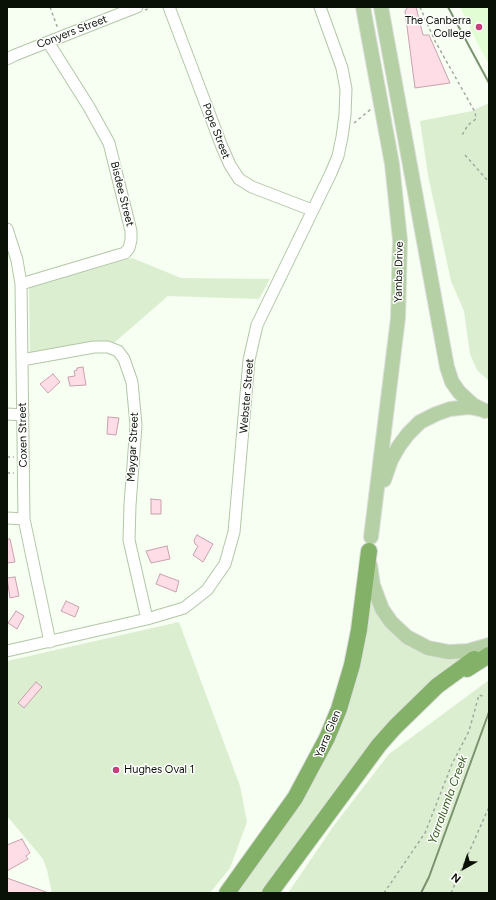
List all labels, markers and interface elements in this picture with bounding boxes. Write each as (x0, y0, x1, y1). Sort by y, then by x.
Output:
street label: Conyers Street (35, 13, 109, 51)
place label: The Canberra College (405, 14, 471, 40)
marker: The Canberra College (474, 22, 484, 32)
street label: Pope Street (199, 101, 233, 161)
street label: Bisdee Street (108, 160, 136, 228)
street label: Yamba Drive (392, 241, 406, 303)
street label: Webster Street (237, 358, 257, 434)
street label: Coxen Street (16, 402, 30, 468)
street label: Maygar Street (125, 412, 141, 482)
street label: Yarra Glen (312, 708, 344, 760)
water label: Yarralumla Creek (425, 754, 471, 846)
place label: Hughes Oval 1 (124, 763, 194, 777)
marker: Hughes Oval 1 (111, 765, 121, 775)
north arrow (444, 848, 484, 888)
text: N (449, 870, 464, 885)

